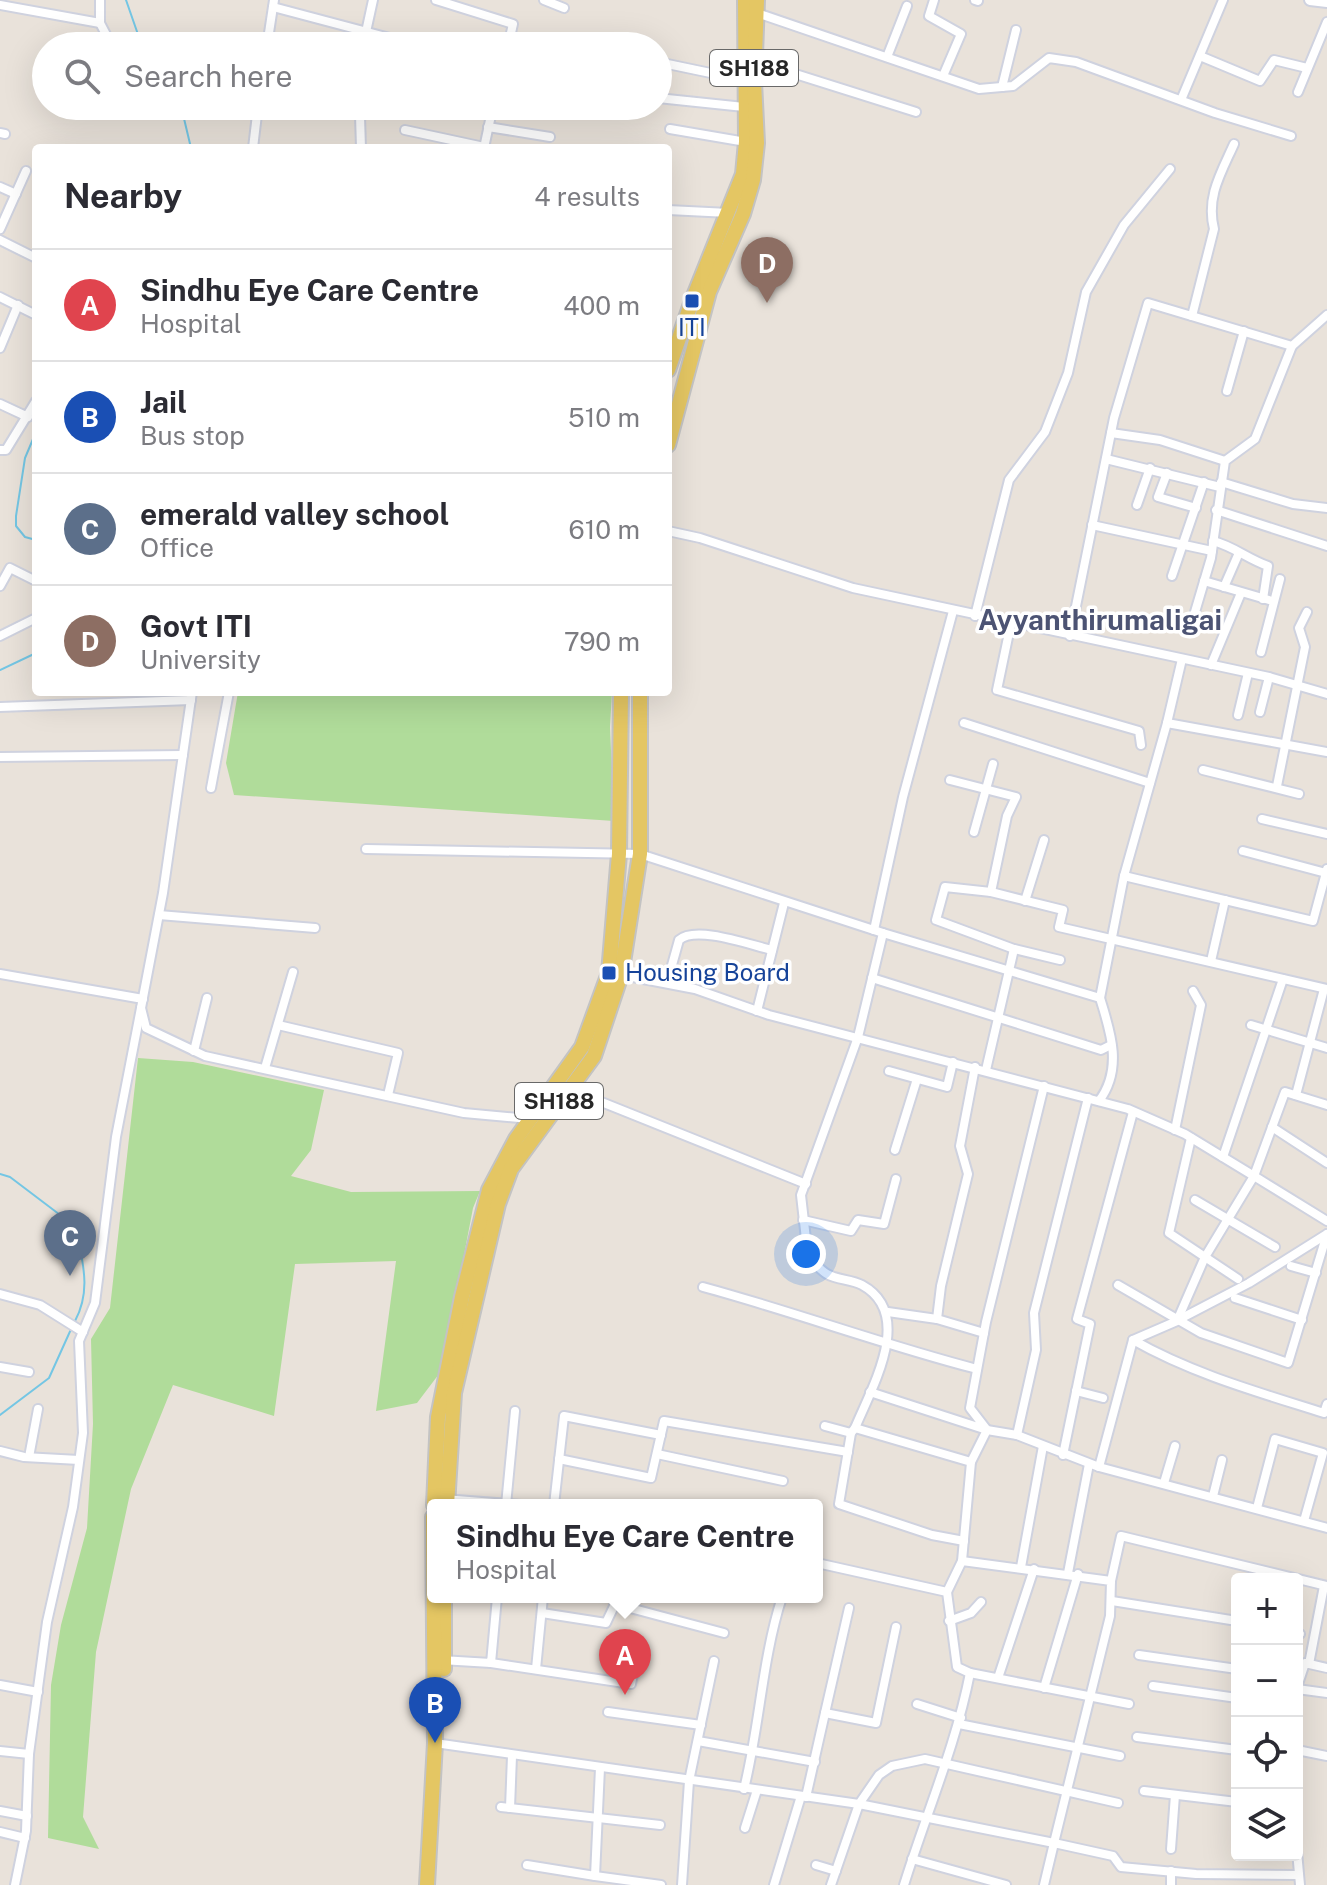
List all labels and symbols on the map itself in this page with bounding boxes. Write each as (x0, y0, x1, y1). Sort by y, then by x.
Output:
road number: SH188 (710, 50, 798, 86)
pin: D (741, 237, 793, 303)
marker: ITI (683, 292, 701, 310)
place label: ITI (678, 313, 706, 341)
district label: Ayyanthirumaligai (978, 603, 1222, 636)
place label: Housing Board (625, 958, 790, 986)
marker: Housing Board (600, 964, 618, 982)
road number: SH188 (515, 1083, 603, 1119)
pin: C (44, 1210, 96, 1276)
your location (786, 1234, 826, 1274)
pin: A (599, 1629, 651, 1695)
pin: B (409, 1677, 461, 1743)

